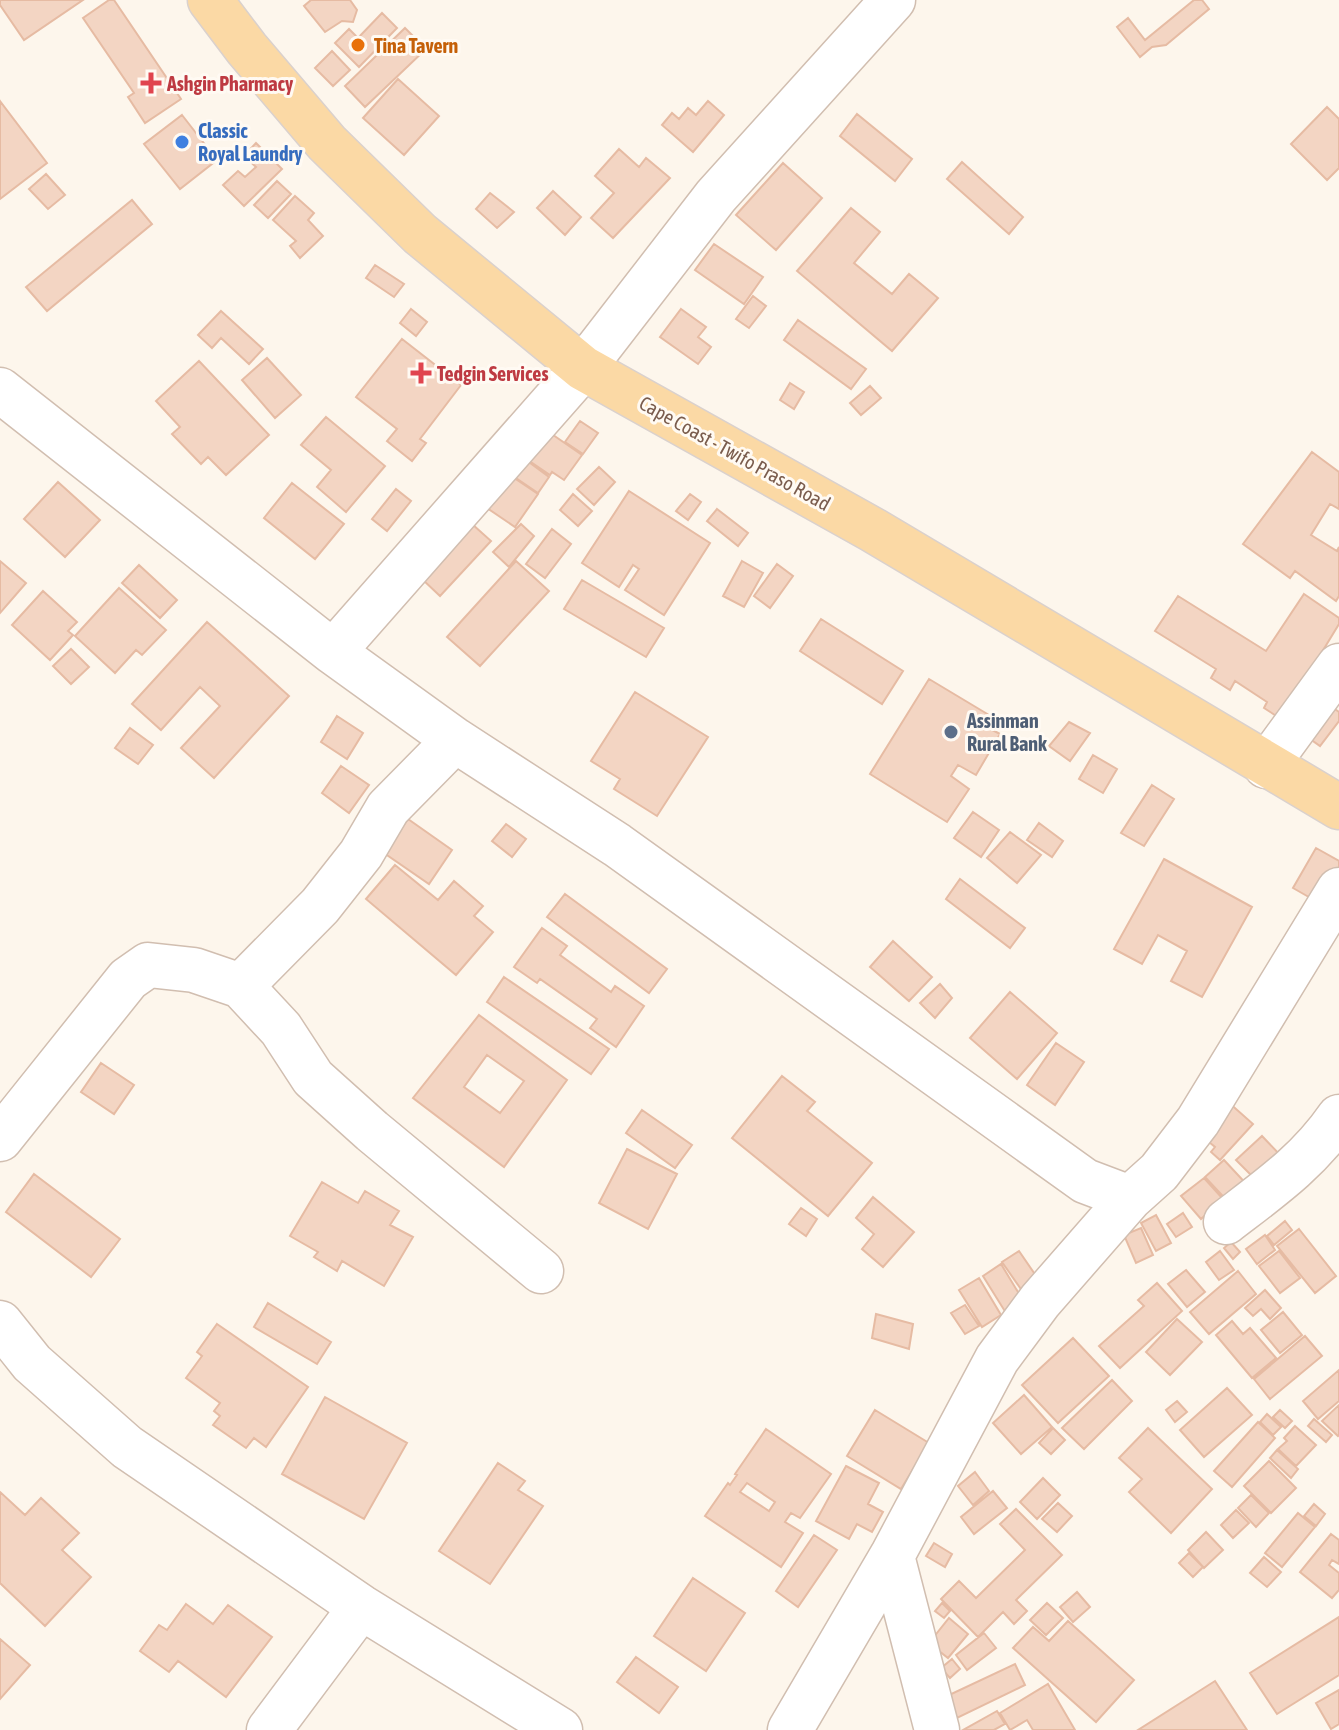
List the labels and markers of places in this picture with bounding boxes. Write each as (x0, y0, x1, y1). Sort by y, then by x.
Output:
place label: Tina Tavern (374, 34, 458, 57)
marker: Tina Tavern (349, 36, 367, 54)
place label: Ashgin Pharmacy (166, 72, 294, 95)
marker: Ashgin Pharmacy (142, 74, 160, 92)
place label: Classic Royal Laundry (198, 119, 303, 165)
marker: Classic Royal Laundry (173, 133, 191, 151)
place label: Tedgin Services (437, 362, 548, 385)
marker: Tedgin Services (412, 364, 430, 382)
place label: Assinman Rural Bank (966, 709, 1047, 755)
marker: Assinman Rural Bank (942, 723, 960, 741)

